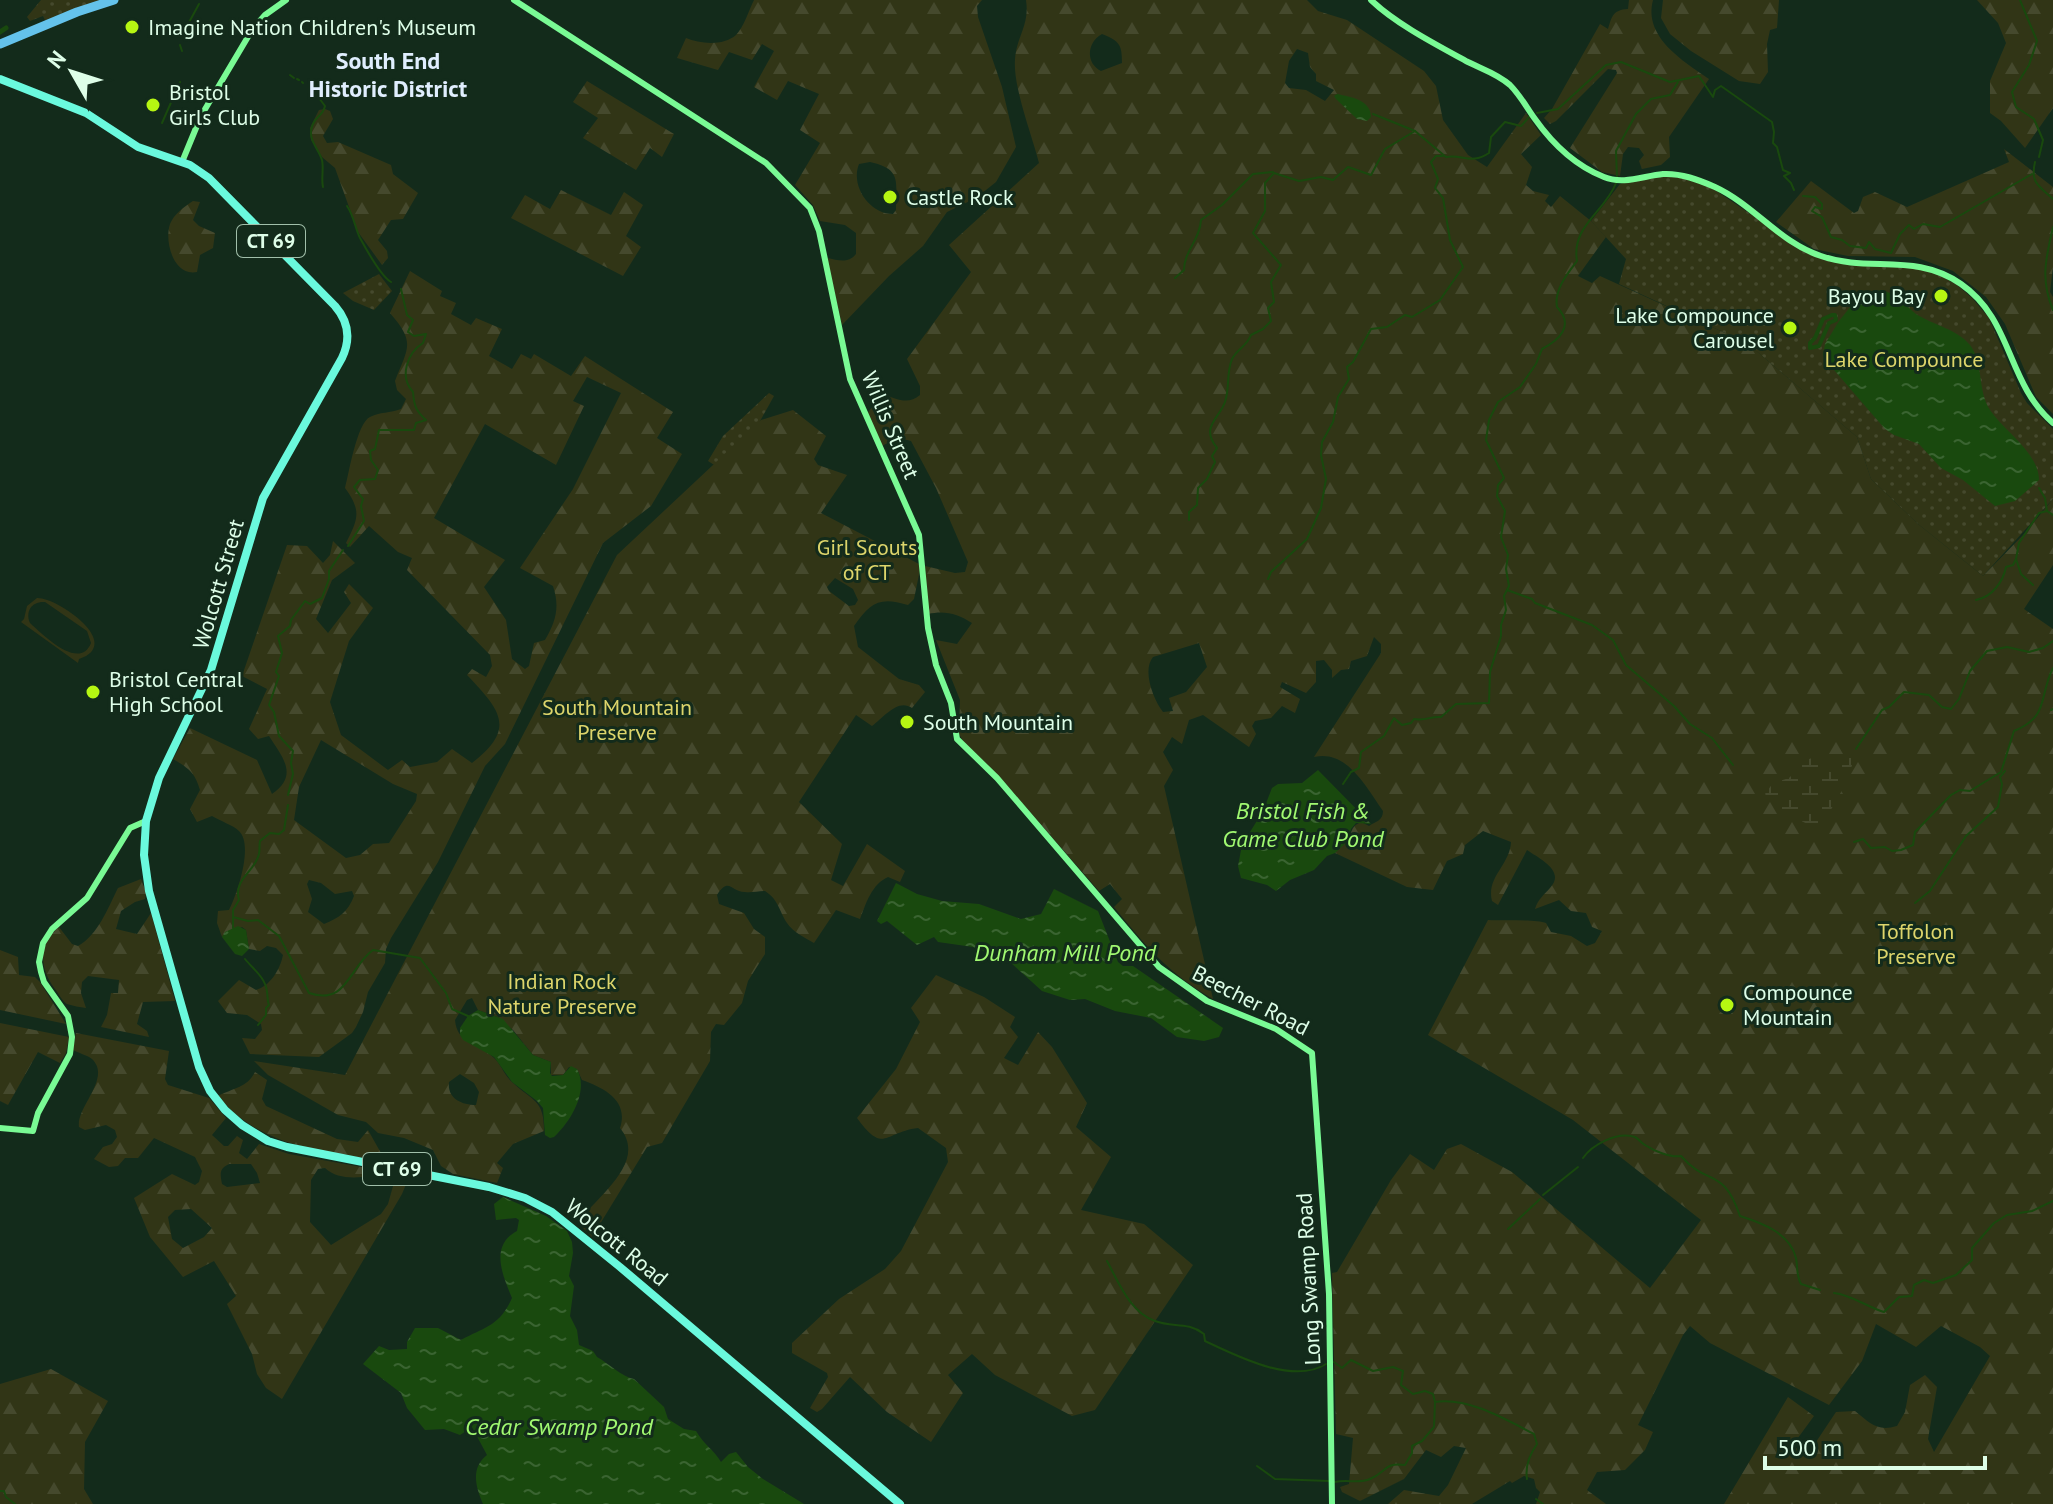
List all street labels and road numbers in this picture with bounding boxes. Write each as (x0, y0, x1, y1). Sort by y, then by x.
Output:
road number: CT 69 (237, 225, 305, 257)
street label: Willis Street (856, 367, 926, 484)
street label: Wolcott Street (186, 515, 250, 652)
street label: Beecher Road (1188, 959, 1314, 1041)
road number: CT 69 (363, 1153, 431, 1185)
street label: Wolcott Road (560, 1192, 674, 1292)
street label: Long Swamp Road (1290, 1192, 1326, 1366)

